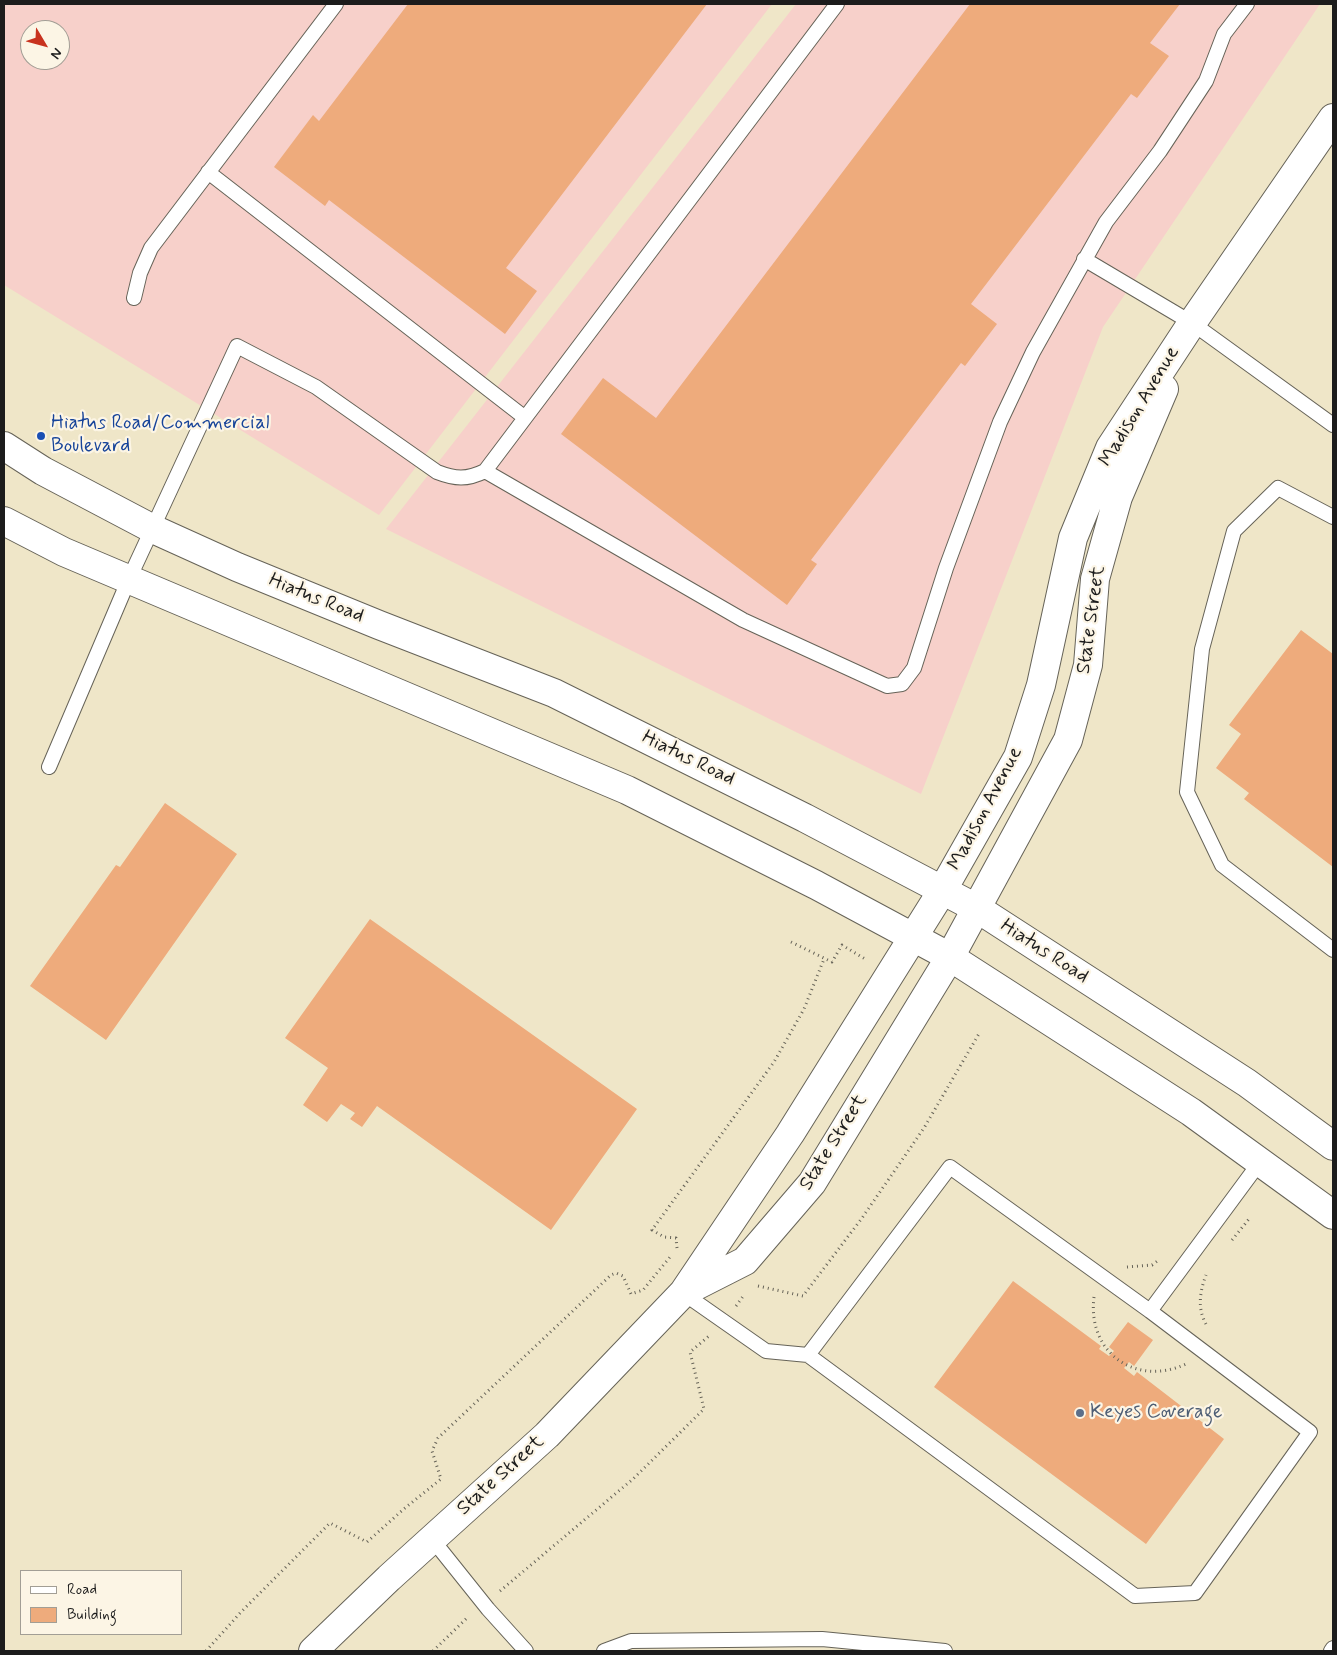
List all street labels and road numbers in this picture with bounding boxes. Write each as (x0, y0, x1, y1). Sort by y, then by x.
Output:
street label: Madison Avenue (1095, 342, 1185, 472)
street label: State Street (1073, 564, 1111, 676)
street label: Hiatus Road (265, 569, 367, 629)
street label: Hiatus Road (638, 726, 738, 792)
street label: Madison Avenue (943, 743, 1029, 875)
street label: Hiatus Road (995, 915, 1093, 989)
street label: State Street (795, 1091, 873, 1195)
street label: State Street (453, 1431, 549, 1521)

